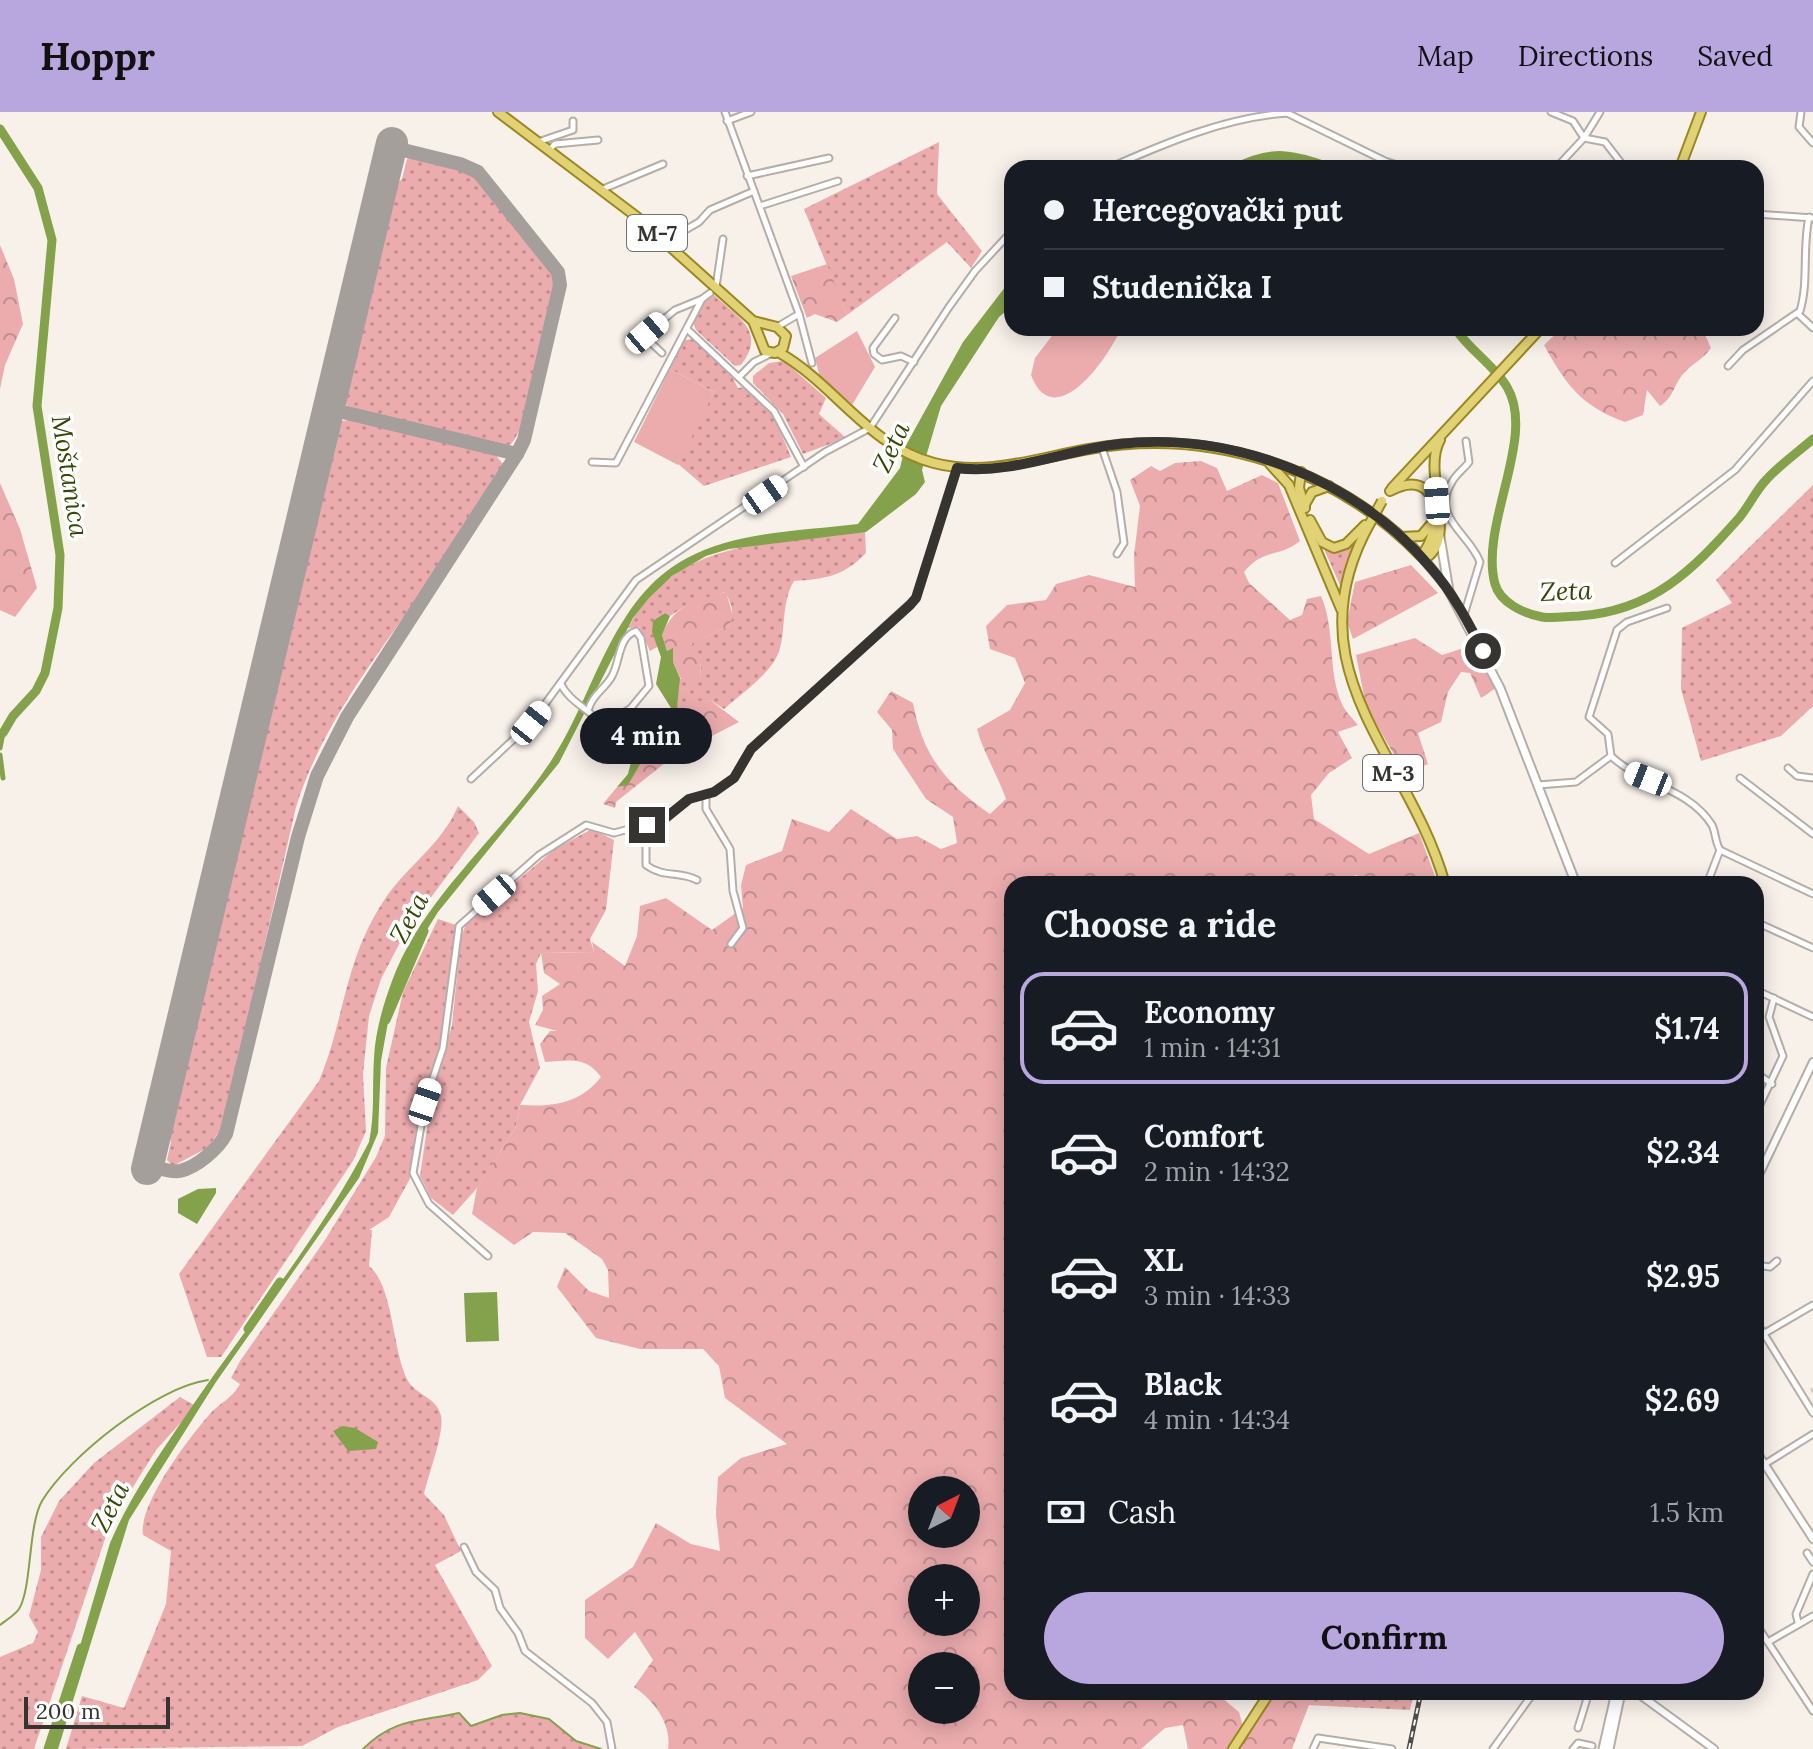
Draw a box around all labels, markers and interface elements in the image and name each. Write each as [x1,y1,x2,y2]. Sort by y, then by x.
text: Hoppr [40,32,155,80]
text: Map [1417,38,1474,74]
text: Directions [1518,38,1653,74]
text: Saved [1697,38,1773,74]
text: Hercegovački put [1092,191,1342,229]
road number: M-7 [627,215,687,251]
text: Studenička I [1092,268,1272,306]
car [621,308,673,358]
water label: Moštanica [45,413,97,540]
water label: Zeta [865,416,917,477]
car [738,471,792,519]
car [1423,476,1451,526]
water label: Zeta [1539,573,1593,608]
route start [1465,633,1501,669]
car [507,697,555,749]
callout: 4 min [581,709,713,765]
text: 4 min [611,719,681,752]
road number: M-3 [1363,755,1423,791]
car [1621,759,1675,799]
route end [629,807,665,843]
car [468,870,520,920]
water label: Zeta [382,886,436,948]
text: Choose a ride [1044,901,1276,947]
icon: car [1048,992,1120,1064]
text: Economy [1144,993,1275,1031]
text: $1.74 [1654,1009,1720,1047]
text: 1 min · 14:31 [1144,1031,1281,1064]
car [406,1075,444,1129]
icon: car [1048,1116,1120,1188]
text: Comfort [1144,1117,1264,1155]
text: $2.34 [1646,1133,1720,1171]
text: 2 min · 14:32 [1144,1155,1290,1188]
icon: car [1048,1240,1120,1312]
text: XL [1144,1241,1183,1279]
text: $2.95 [1646,1257,1720,1295]
text: 3 min · 14:33 [1144,1279,1291,1312]
icon: car [1048,1364,1120,1436]
text: Black [1144,1365,1222,1403]
text: $2.69 [1645,1381,1720,1419]
text: 4 min · 14:34 [1144,1403,1290,1436]
water label: Zeta [83,1475,136,1537]
north arrow [908,1476,980,1548]
map controls [908,1476,980,1724]
icon: cash [1044,1490,1088,1534]
text: Cash [1108,1493,1176,1531]
text: 1.5 km [1650,1496,1724,1529]
button: + [908,1564,980,1636]
button: Confirm [1044,1592,1724,1684]
button: − [908,1652,980,1724]
scale bar [24,1693,170,1729]
text: 200 m [36,1697,101,1725]

